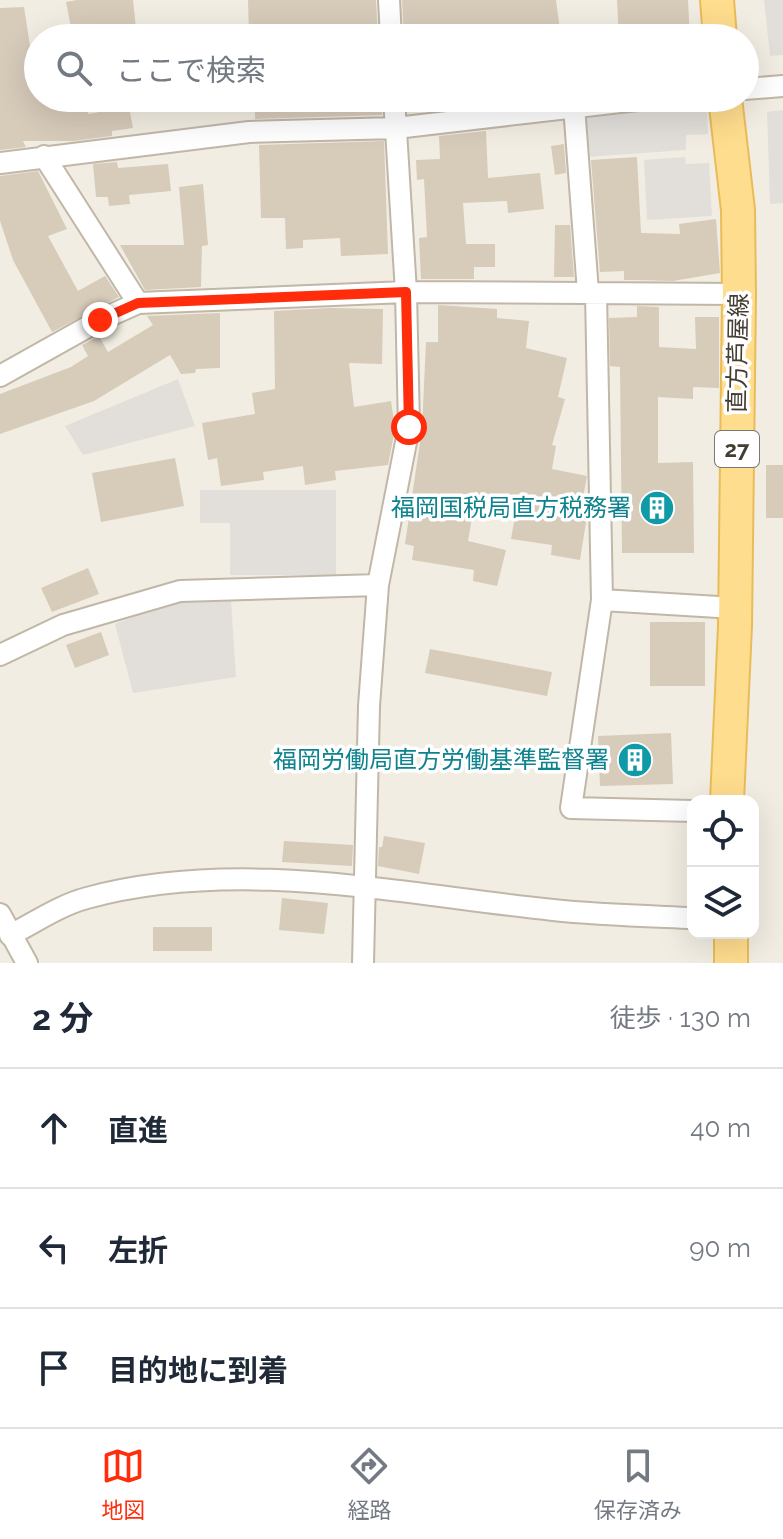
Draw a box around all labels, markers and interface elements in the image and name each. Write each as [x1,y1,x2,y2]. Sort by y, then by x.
search box [24,24,759,112]
icon: search [52,46,96,90]
text: ここで検索 [116,53,266,88]
street label: 直方芦屋線 [722,293,753,413]
route end [82,302,118,338]
route start [391,409,427,445]
road number: 27 [715,431,759,467]
building icon: 福岡国税局直方税務署 [638,489,676,527]
place label: 福岡国税局直方税務署 [391,493,631,522]
building icon: 福岡労働局直方労働基準監督署 [616,741,654,779]
place label: 福岡労働局直方労働基準監督署 [273,745,609,774]
map controls [687,795,759,939]
button: locate [687,795,759,867]
button: layers [687,867,759,939]
text: 2 分 [32,998,93,1038]
text: 徒歩 · 130 m [609,1003,751,1033]
icon: ahead [32,1106,76,1150]
text: 直進 [108,1113,168,1148]
text: 40 m [690,1113,751,1143]
icon: left [32,1226,76,1270]
text: 左折 [108,1233,168,1268]
text: 90 m [689,1233,751,1263]
icon: arrive [32,1346,76,1390]
text: 目的地に到着 [108,1353,288,1388]
tab: 地図 [101,1444,145,1524]
tab: 経路 [347,1444,392,1524]
tab: 保存済み [594,1444,682,1524]

